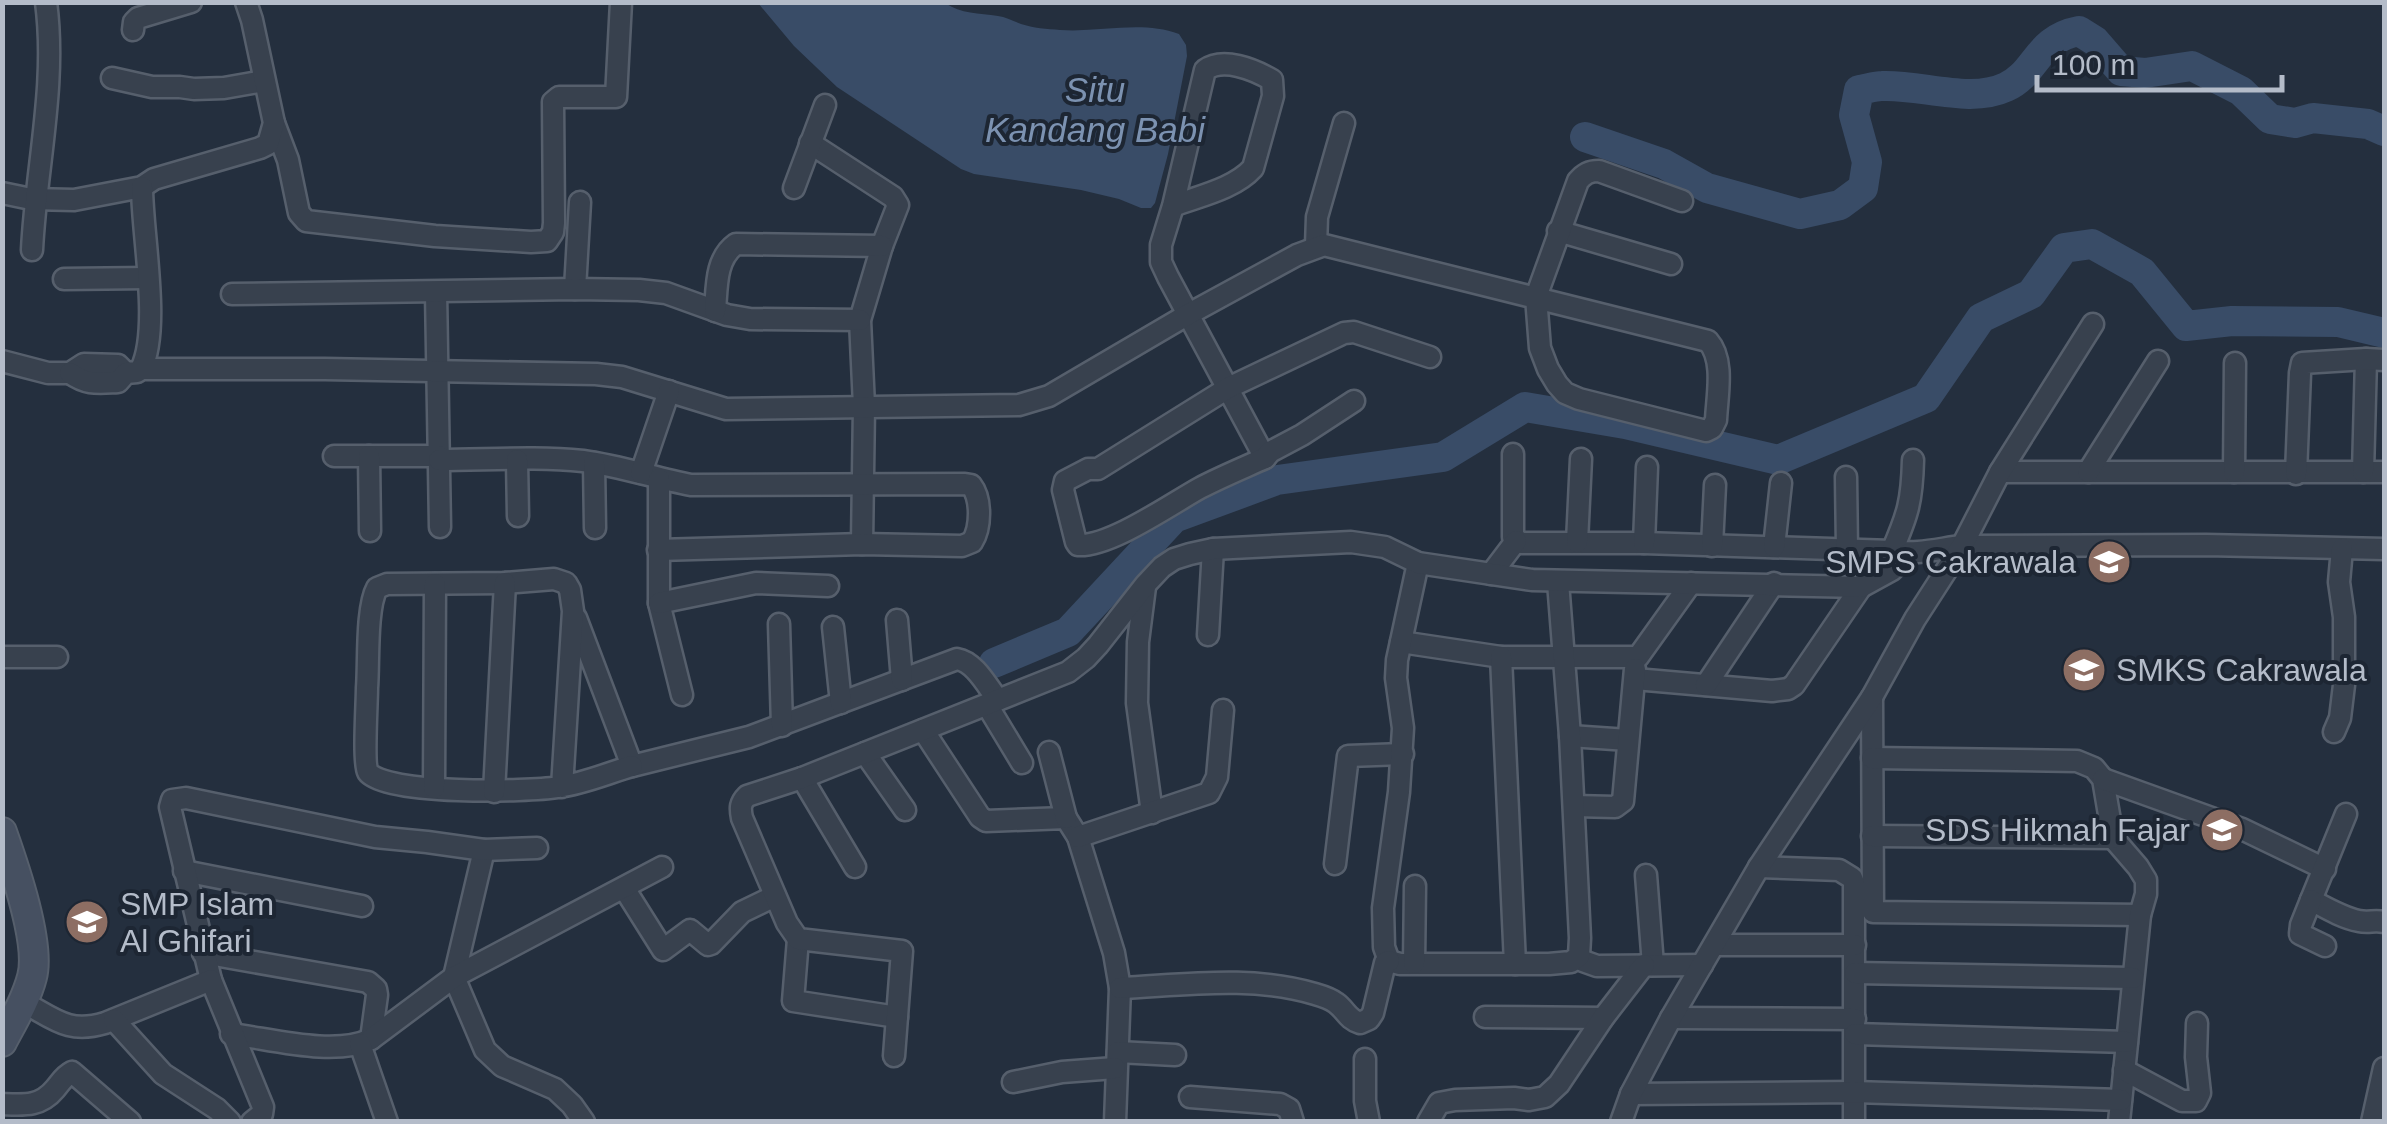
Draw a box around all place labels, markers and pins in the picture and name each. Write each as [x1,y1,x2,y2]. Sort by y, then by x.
school or university icon: SMPS Cakrawala [2086,539,2132,585]
place label: SMPS Cakrawala [1825,544,2076,580]
school or university icon: SMKS Cakrawala [2061,647,2107,693]
place label: SMKS Cakrawala [2116,652,2367,688]
school or university icon: SDS Hikmah Fajar [2199,807,2245,853]
place label: SDS Hikmah Fajar [1925,812,2190,848]
place label: SMP Islam Al Ghifari [120,886,274,959]
school or university icon: SMP Islam Al Ghifari [64,899,110,945]

